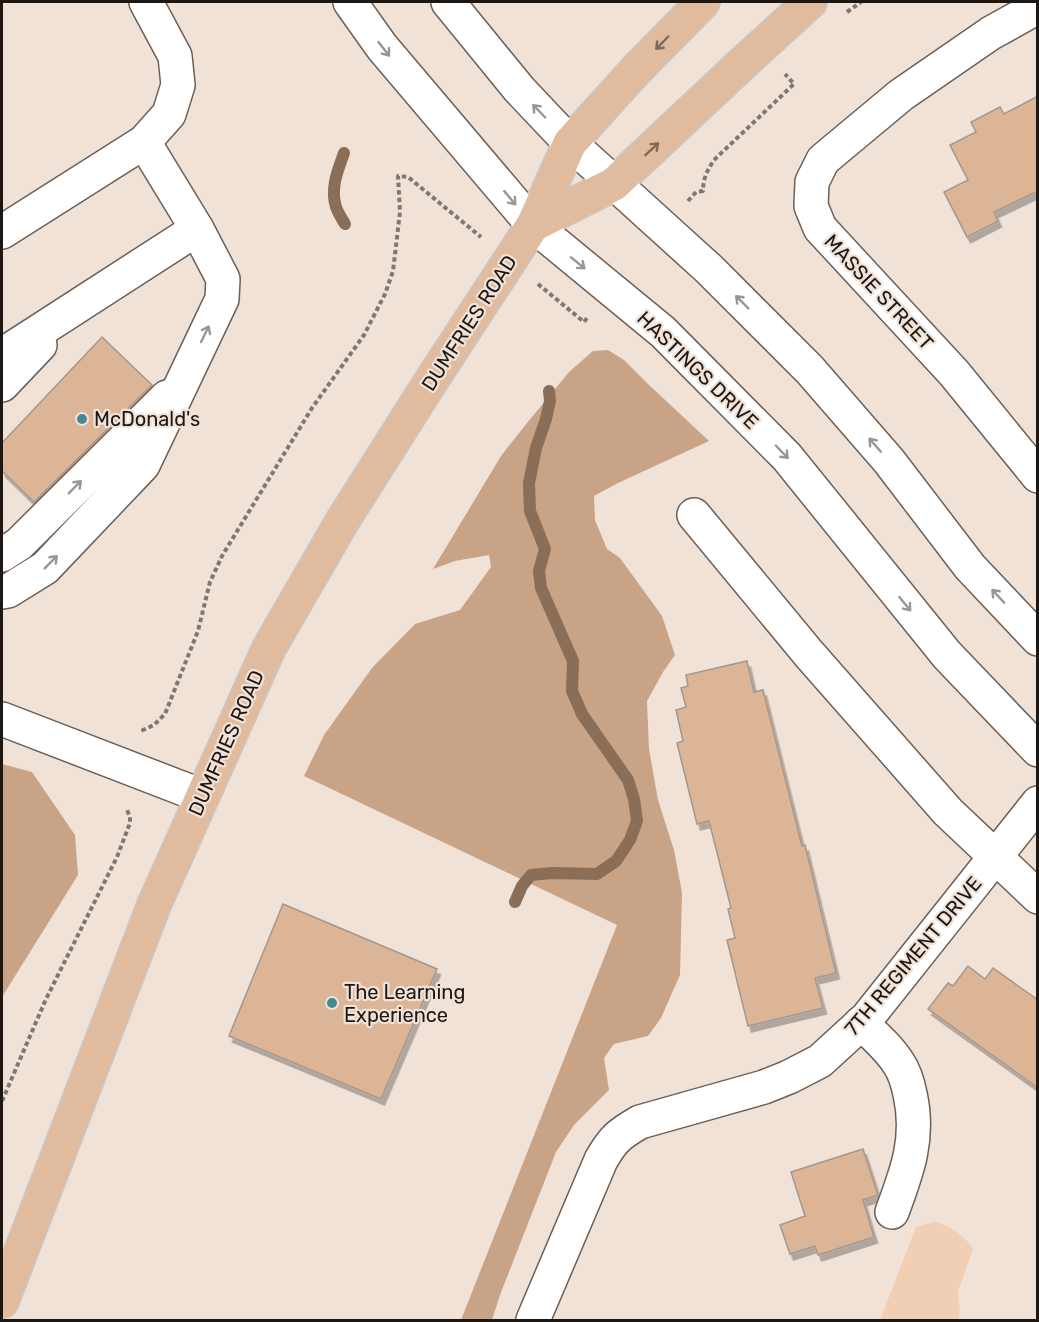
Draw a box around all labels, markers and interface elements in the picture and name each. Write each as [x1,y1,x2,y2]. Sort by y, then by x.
one-way arrow [654,36,669,51]
one-way arrow [378,41,391,57]
one-way arrow [532,104,546,119]
one-way arrow [644,142,659,156]
one-way arrow [503,190,517,205]
street label: MASSIE STREET [819,229,939,355]
street label: DUMFRIES ROAD [416,251,522,395]
one-way arrow [570,256,586,269]
one-way arrow [735,295,750,309]
street label: HASTINGS DRIVE [632,306,764,434]
one-way arrow [200,326,212,344]
place label: McDonald's [94,407,200,431]
marker: McDonald's [75,412,89,426]
one-way arrow [868,438,882,453]
one-way arrow [775,445,790,460]
one-way arrow [68,480,83,495]
one-way arrow [43,555,58,570]
one-way arrow [991,589,1005,604]
one-way arrow [898,596,912,611]
street label: DUMFRIES ROAD [183,666,269,820]
street label: 7TH REGIMENT DRIVE [839,871,987,1041]
place label: The Learning Experience [344,980,465,1027]
marker: The Learning Experience [325,996,339,1010]

